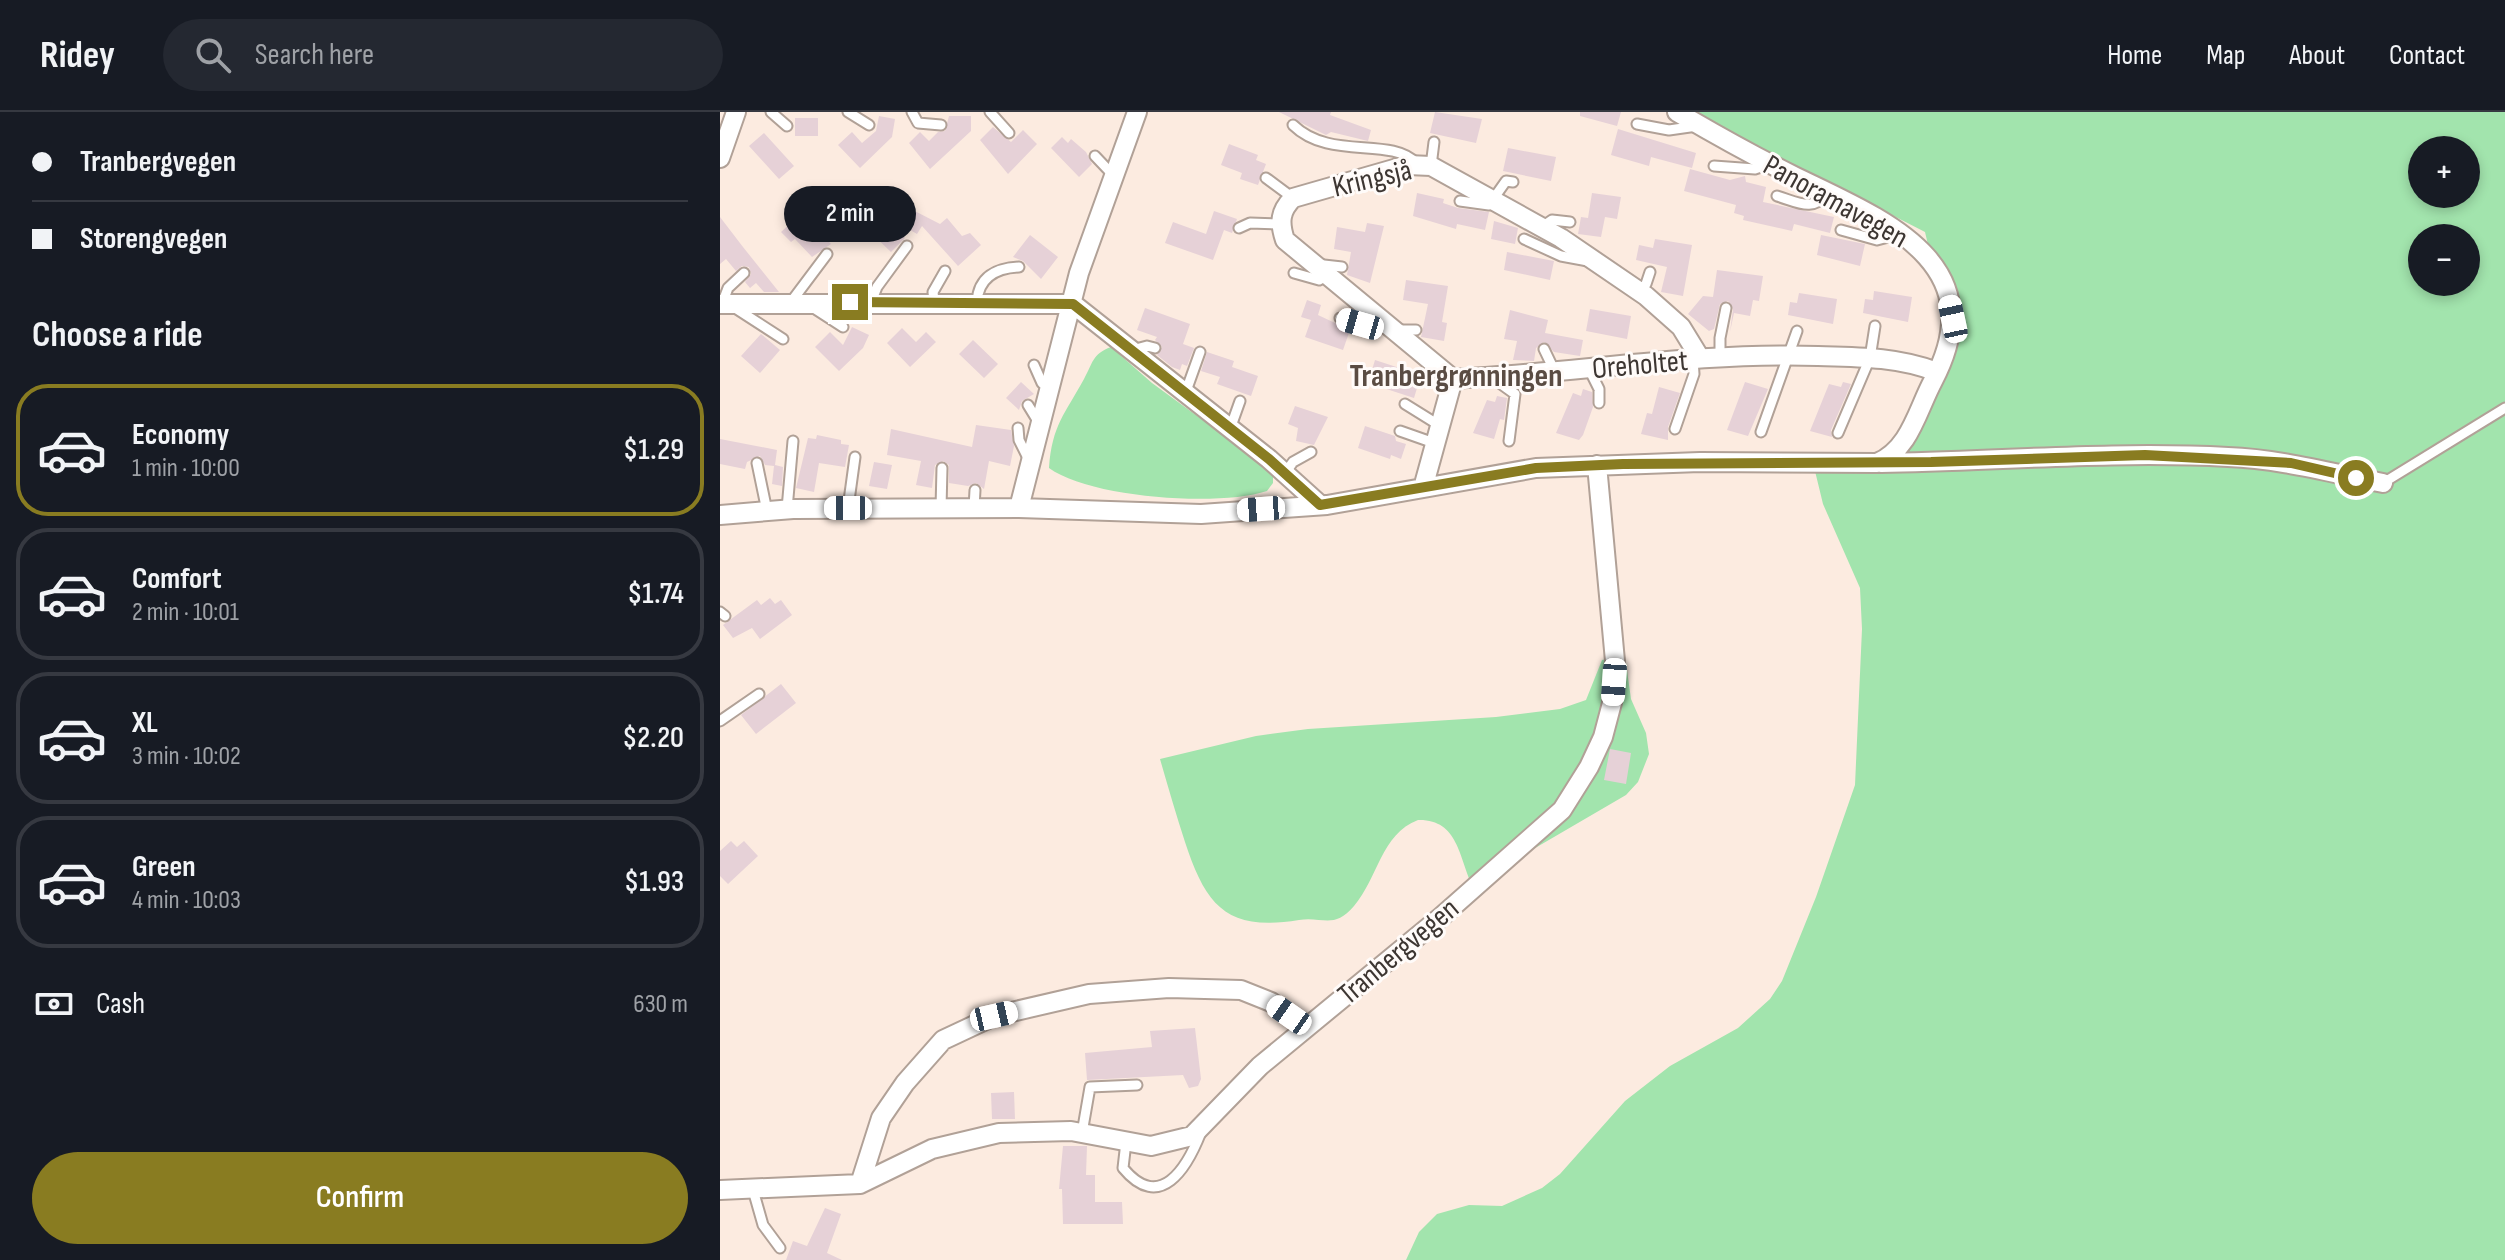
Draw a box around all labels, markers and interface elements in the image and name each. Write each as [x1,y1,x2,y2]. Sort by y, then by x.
search box [163,19,723,91]
text: Ridey [40,33,115,78]
icon: search [191,33,235,77]
text: Search here [255,37,374,73]
text: Home [2107,39,2162,72]
text: Map [2206,39,2245,72]
text: About [2289,39,2345,72]
text: Contact [2389,39,2465,72]
map controls [2408,136,2480,296]
button: + [2408,136,2480,208]
text: Tranbergvegen [80,144,236,180]
street label: Panoramavegen [1757,147,1914,256]
street label: Kringsjå [1329,152,1415,206]
callout: 2 min [784,186,916,242]
text: 2 min [826,198,874,229]
text: Storengvegen [80,221,227,257]
button: − [2408,224,2480,296]
route end [832,284,868,320]
car [1936,293,1970,345]
car [1334,306,1386,342]
text: Choose a ride [32,314,203,357]
street label: Oreholtet [1591,343,1689,387]
district label: Tranbergrønningen [1350,357,1562,396]
icon: car [36,414,108,486]
text: Economy [132,417,229,453]
text: $1.29 [623,432,684,468]
text: 1 min · 10:00 [132,453,240,484]
route start [2338,460,2374,496]
car [1236,495,1286,523]
car [824,496,872,520]
icon: car [36,558,108,630]
text: Comfort [132,561,222,597]
text: $1.74 [627,576,684,612]
text: 2 min · 10:01 [132,597,239,628]
car [1600,657,1628,707]
icon: car [36,702,108,774]
text: XL [132,705,158,741]
text: $2.20 [622,720,684,756]
text: 3 min · 10:02 [132,741,241,772]
icon: car [36,846,108,918]
text: Green [132,849,196,885]
text: $1.93 [624,864,684,900]
text: 4 min · 10:03 [132,885,241,916]
street label: Tranbergvegen [1331,891,1466,1013]
icon: cash [32,982,76,1026]
text: Cash [96,986,145,1022]
text: 630 m [633,989,688,1020]
car [1262,991,1316,1039]
car [968,999,1020,1033]
button: Confirm [32,1152,688,1244]

